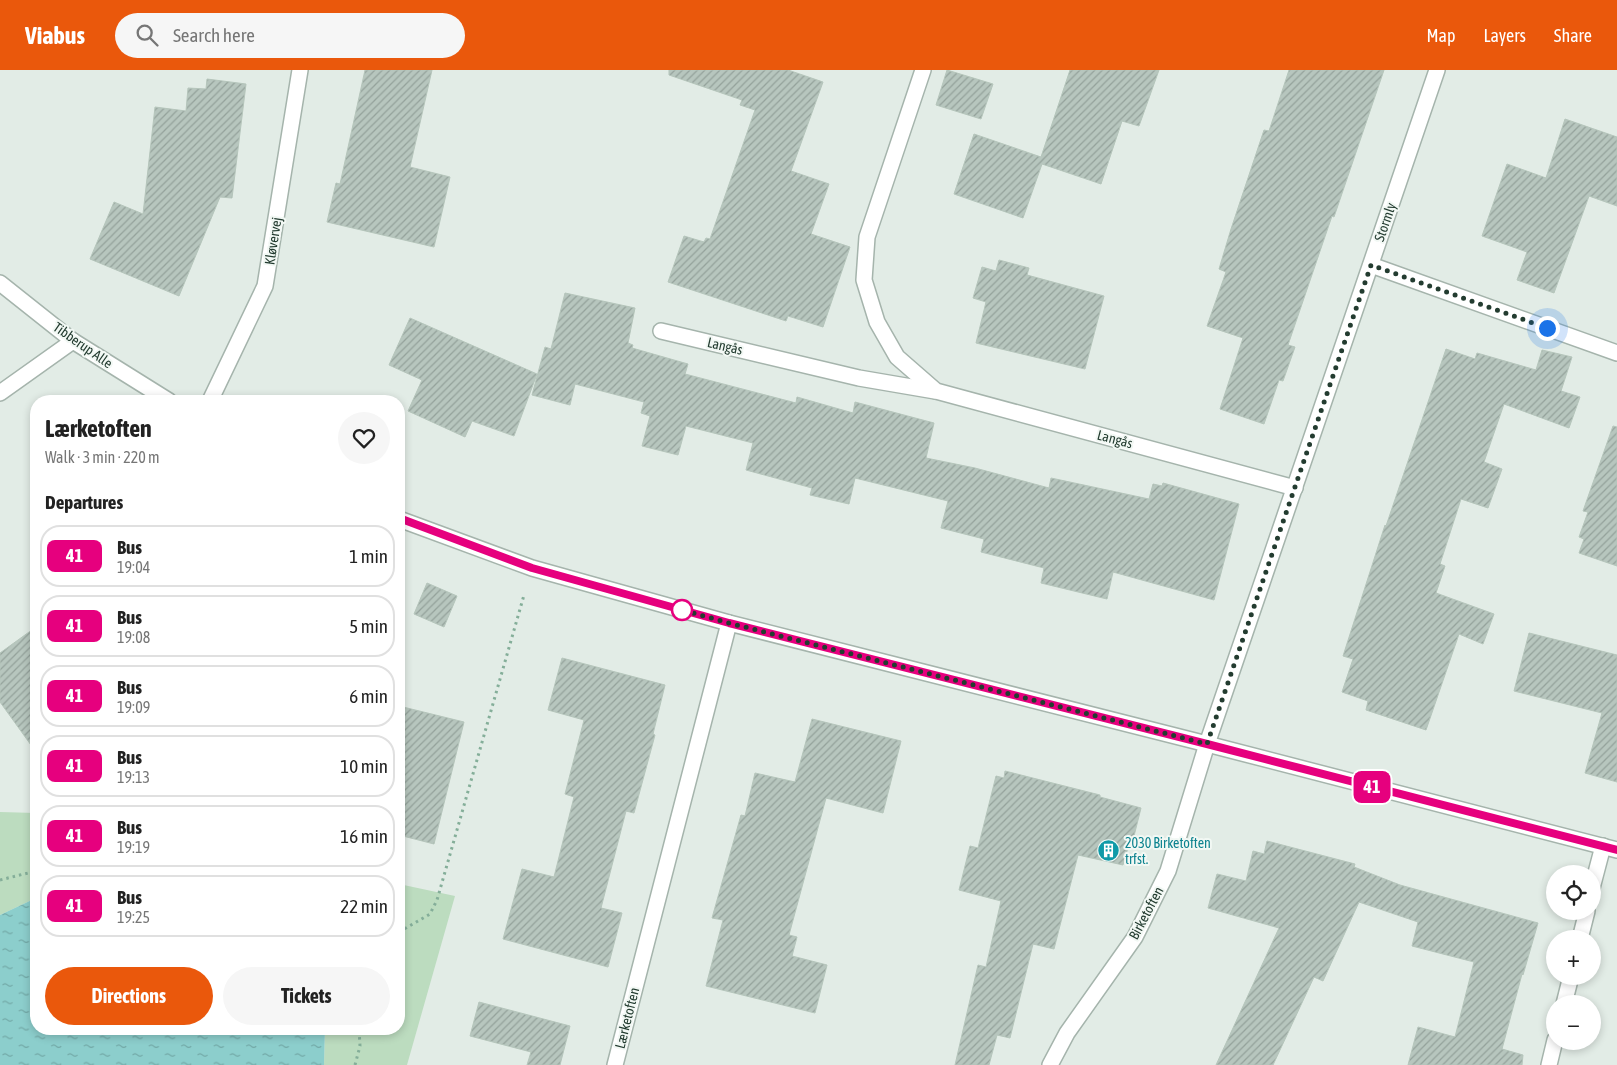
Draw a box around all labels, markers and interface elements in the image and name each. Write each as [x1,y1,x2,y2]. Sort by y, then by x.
search box [115,13,465,58]
icon: search [133,21,161,49]
text: Viabus [25,22,85,49]
text: Search here [173,24,255,46]
text: Map [1426,25,1455,46]
text: Layers [1483,25,1526,46]
text: Share [1554,25,1592,46]
street label: Stormly [1371,200,1399,243]
street label: Kløvervej [261,216,285,266]
your location [1535,316,1560,341]
street label: Tibberup Alle [50,319,116,371]
street label: Langås [706,334,744,358]
button: heart [338,412,390,464]
text: Lærketoften [45,415,152,442]
street label: Langås [1096,427,1134,451]
text: Walk · 3 min · 220 m [45,448,159,466]
text: Departures [45,491,123,513]
text: Bus [117,536,142,558]
text: 41 [66,545,83,566]
text: 1 min [349,545,388,567]
text: 19:04 [117,558,150,576]
unlabelled marker [671,599,693,621]
text: Bus [117,606,142,628]
text: 41 [66,615,83,636]
text: 5 min [349,615,388,637]
text: 19:08 [117,628,150,646]
text: Bus [117,676,142,698]
text: 41 [66,685,83,706]
text: 6 min [349,685,388,707]
text: 19:09 [117,698,150,716]
text: Bus [117,746,142,768]
text: 41 [66,755,83,776]
text: 10 min [340,755,388,777]
text: 19:13 [117,768,150,786]
line badge: 41 [1350,771,1394,803]
text: 41 [1364,776,1380,797]
text: Bus [117,816,142,838]
text: 41 [66,825,83,846]
text: 16 min [340,825,388,847]
place label: 2030 Birketoften trfst. [1125,835,1211,867]
text: 19:19 [117,838,150,856]
building icon: 2030 Birketoften trfst. [1097,839,1121,863]
map controls [1546,865,1601,1050]
button: locate [1546,865,1601,920]
street label: Birketoften [1125,884,1167,942]
text: Bus [117,886,142,908]
text: 41 [66,895,83,916]
text: 22 min [340,895,388,917]
text: 19:25 [117,908,150,926]
button: + [1546,930,1601,985]
button: Directions [45,967,213,1025]
button: Tickets [223,967,390,1025]
street label: Lærketoften [612,986,642,1050]
button: − [1546,995,1601,1050]

